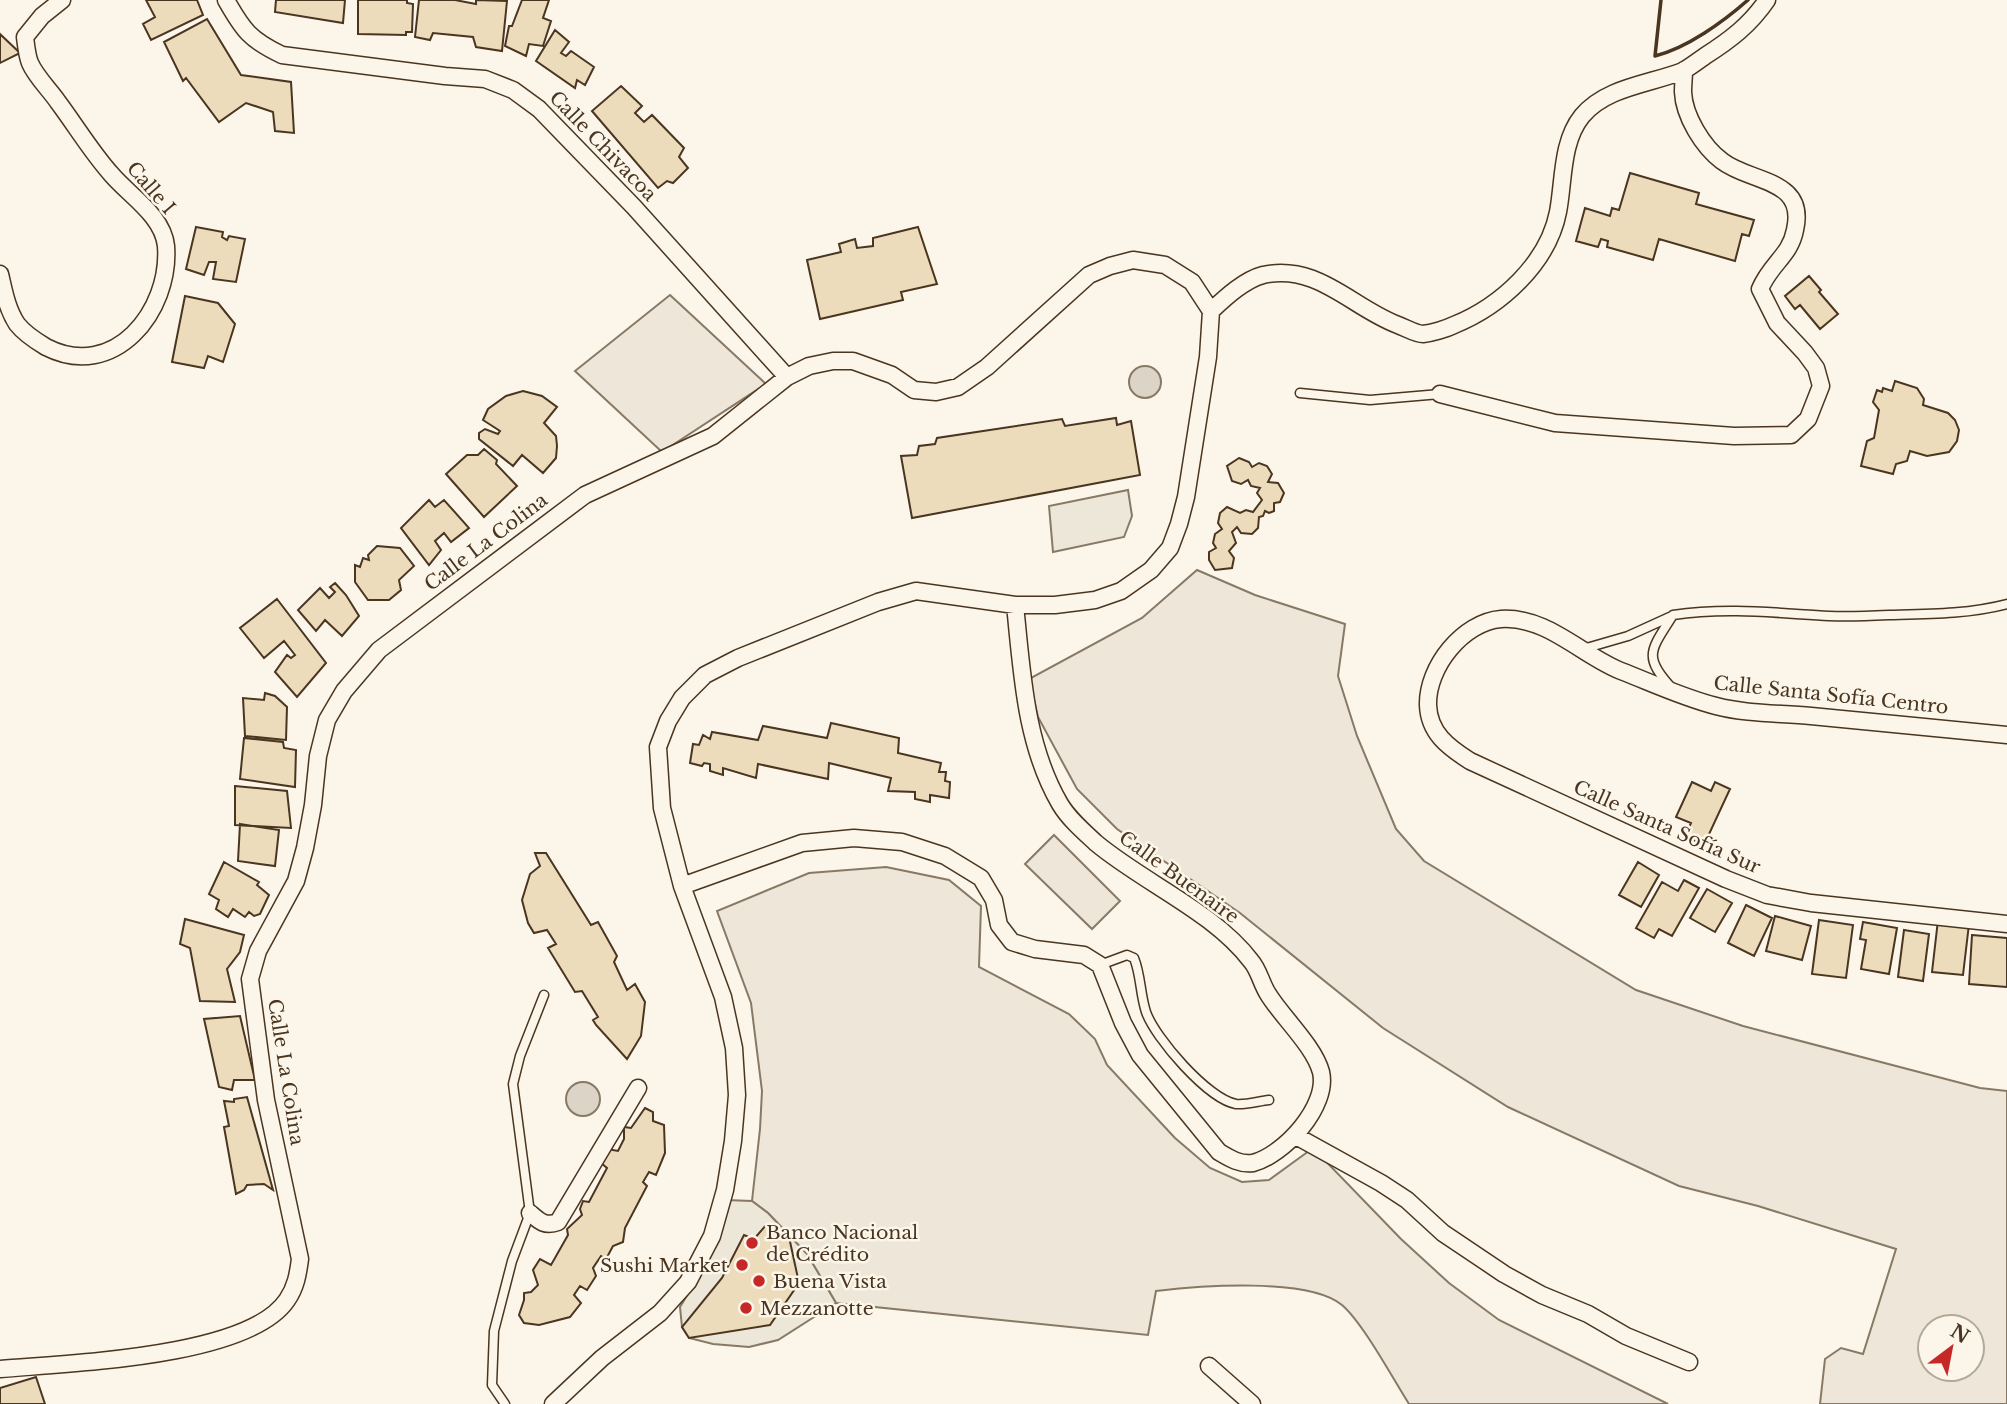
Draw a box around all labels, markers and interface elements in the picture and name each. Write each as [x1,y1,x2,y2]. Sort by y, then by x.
street label: Calle Chivacoa [545,86,662,206]
street label: Calle I [122,157,180,219]
street label: Calle La Colina [420,488,552,596]
street label: Calle Santa Sofía Centro [1713,671,1949,719]
street label: Calle Santa Sofía Sur [1570,775,1764,879]
street label: Calle Buenaire [1115,826,1243,928]
street label: Calle La Colina [263,997,309,1147]
place label: Banco Nacional de Crédito [766,1221,918,1266]
marker: Banco Nacional de Crédito [744,1235,760,1251]
place label: Sushi Market [600,1254,729,1277]
marker: Sushi Market [734,1257,750,1273]
place label: Buena Vista [773,1270,887,1293]
marker: Buena Vista [751,1273,767,1289]
place label: Mezzanotte [760,1297,874,1320]
marker: Mezzanotte [738,1300,754,1316]
north arrow [1916,1313,1986,1383]
text: N [1946,1320,1974,1349]

